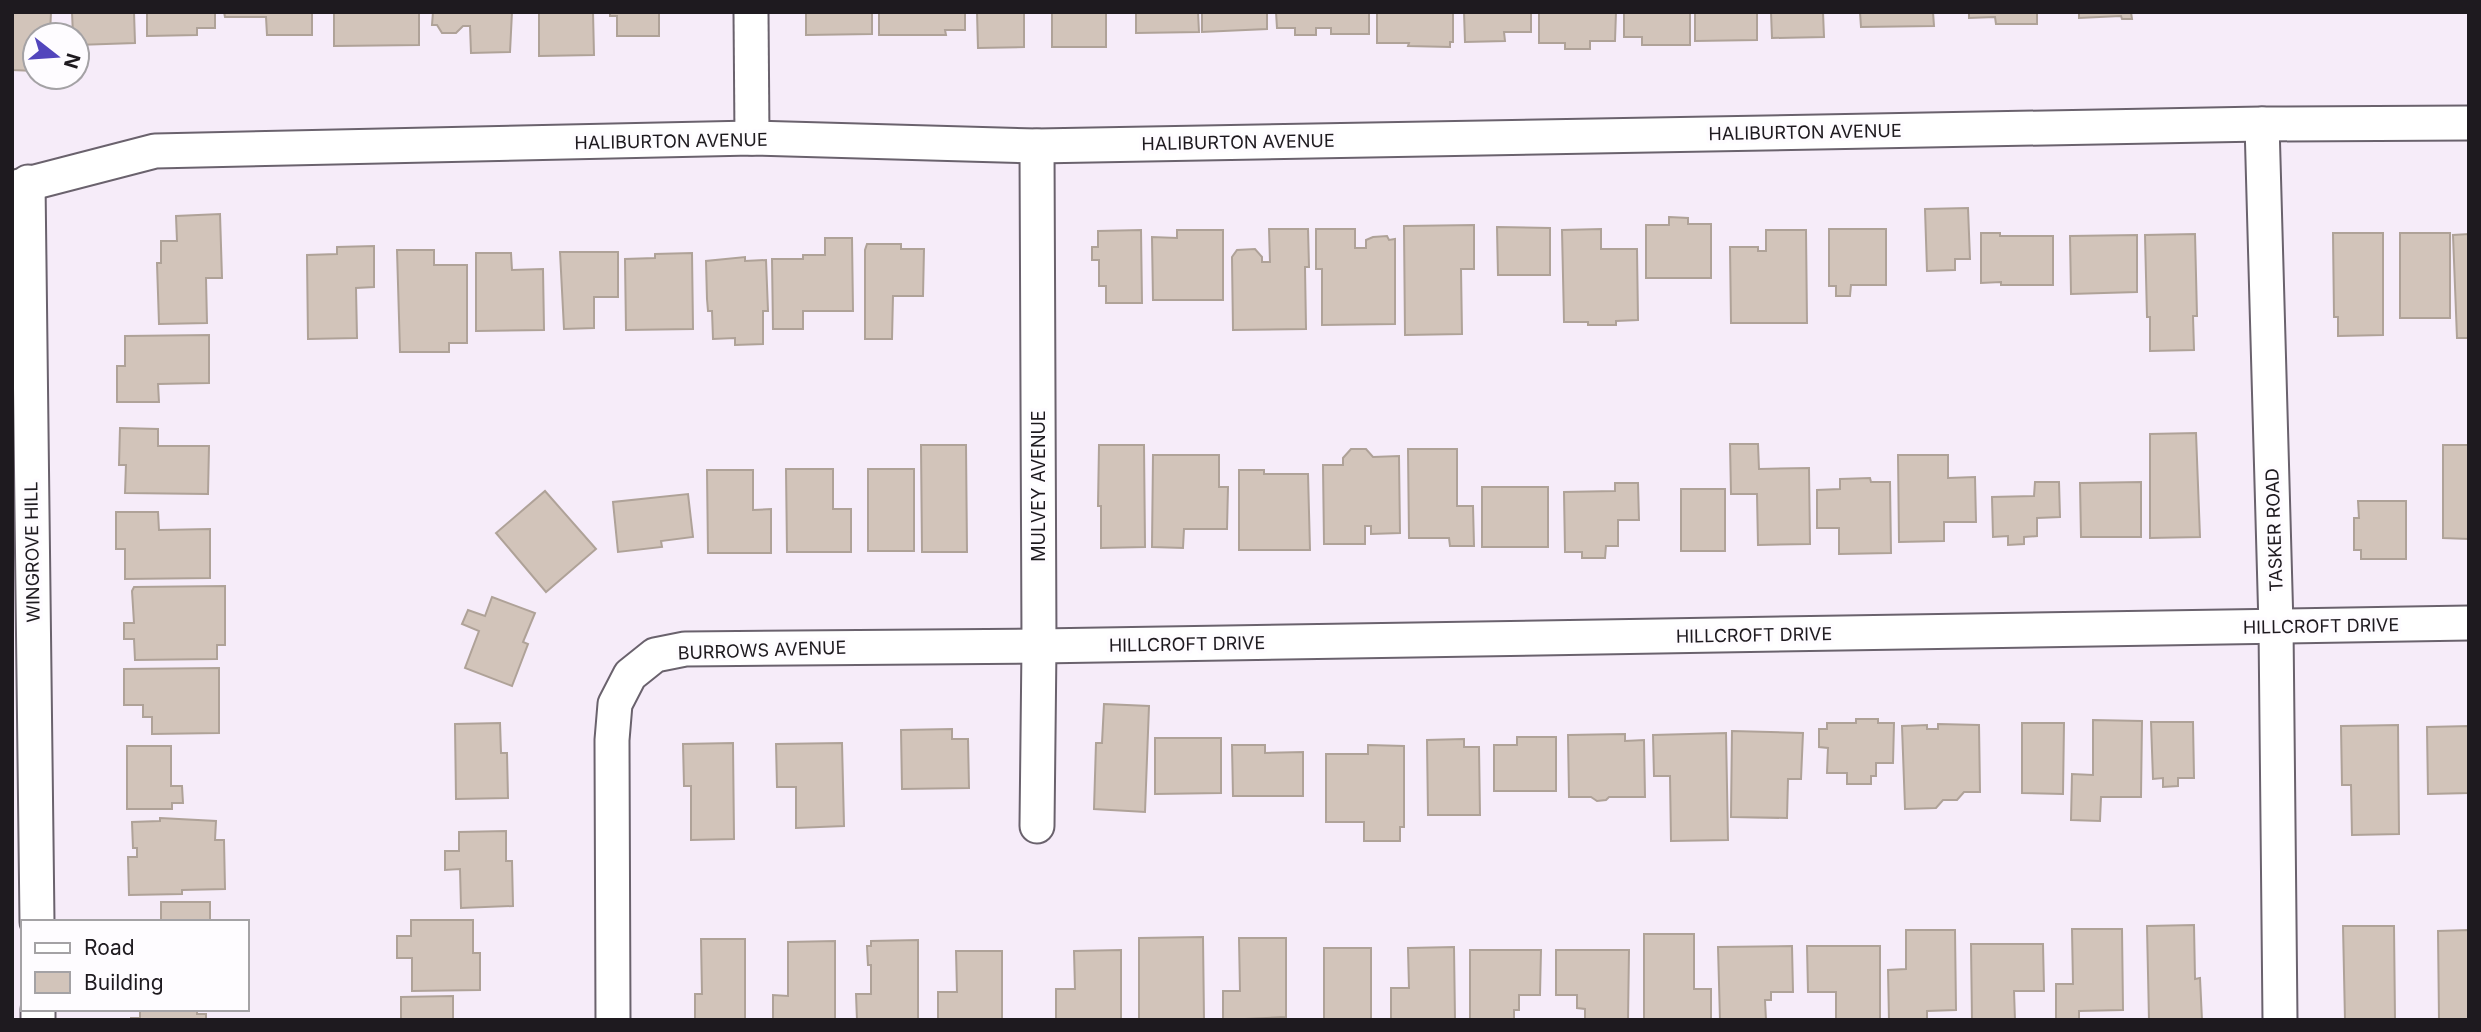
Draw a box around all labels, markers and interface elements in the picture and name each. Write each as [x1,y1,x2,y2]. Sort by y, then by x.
north arrow [21,21,91,91]
text: N [59,51,85,71]
street label: HALIBURTON AVENUE [1708,120,1902,144]
street label: HALIBURTON AVENUE [574,129,768,153]
street label: HALIBURTON AVENUE [1141,130,1335,154]
street label: MULVEY AVENUE [1028,410,1049,562]
street label: TASKER ROAD [2261,468,2287,592]
street label: WINGROVE HILL [20,481,44,623]
street label: HILLCROFT DRIVE [2243,614,2399,638]
street label: HILLCROFT DRIVE [1676,623,1832,647]
street label: HILLCROFT DRIVE [1109,632,1265,656]
street label: BURROWS AVENUE [677,637,847,663]
legend [21,920,248,1011]
text: Road [84,935,135,960]
text: Building [84,970,164,995]

